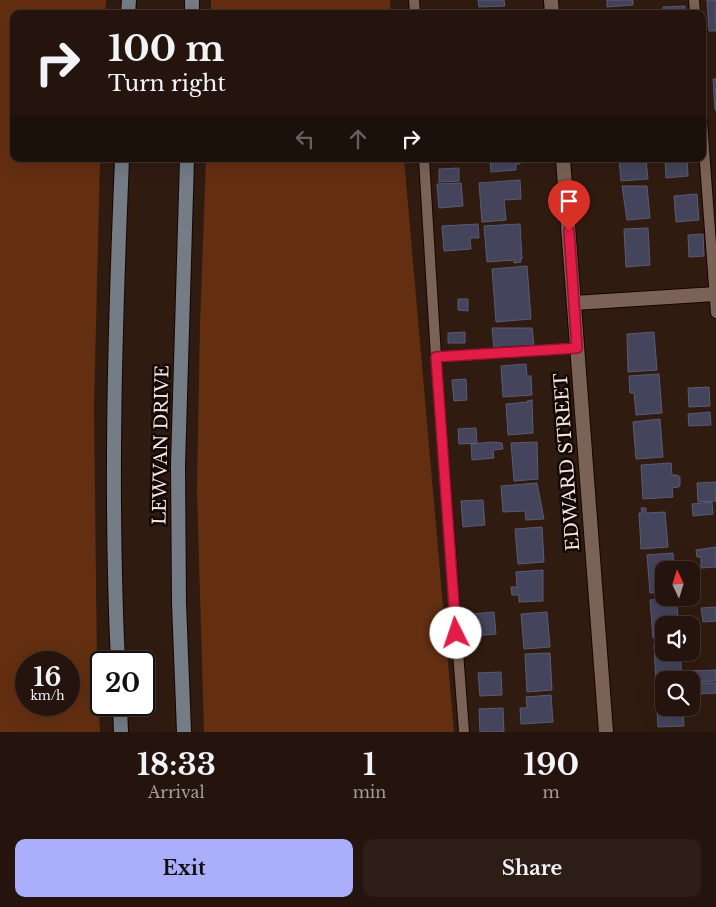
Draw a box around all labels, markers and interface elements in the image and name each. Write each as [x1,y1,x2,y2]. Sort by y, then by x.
text: 100 m [108,27,224,70]
icon: right [25,30,90,95]
text: Turn right [108,70,226,97]
icon: left [291,125,319,153]
icon: ahead [344,125,372,153]
icon: right [397,125,425,153]
pin [548,180,590,231]
icon: arrive [555,187,583,215]
street label: LEWVAN DRIVE [149,365,173,525]
street label: EDWARD STREET [550,372,584,552]
north arrow [655,561,700,606]
map controls [655,561,700,716]
position arrow [429,606,481,658]
button: sound [655,616,700,661]
speed limit sign: 20 [90,651,155,716]
text: 16 [34,662,61,693]
button: search [655,671,700,716]
text: km/h [30,688,65,703]
text: 18:33 [137,746,216,783]
text: 1 [363,746,376,783]
text: 190 [523,746,579,783]
text: Arrival [148,782,205,802]
text: min [353,782,386,802]
text: m [543,782,560,802]
button: Exit [15,839,353,897]
button: Share [363,839,701,897]

